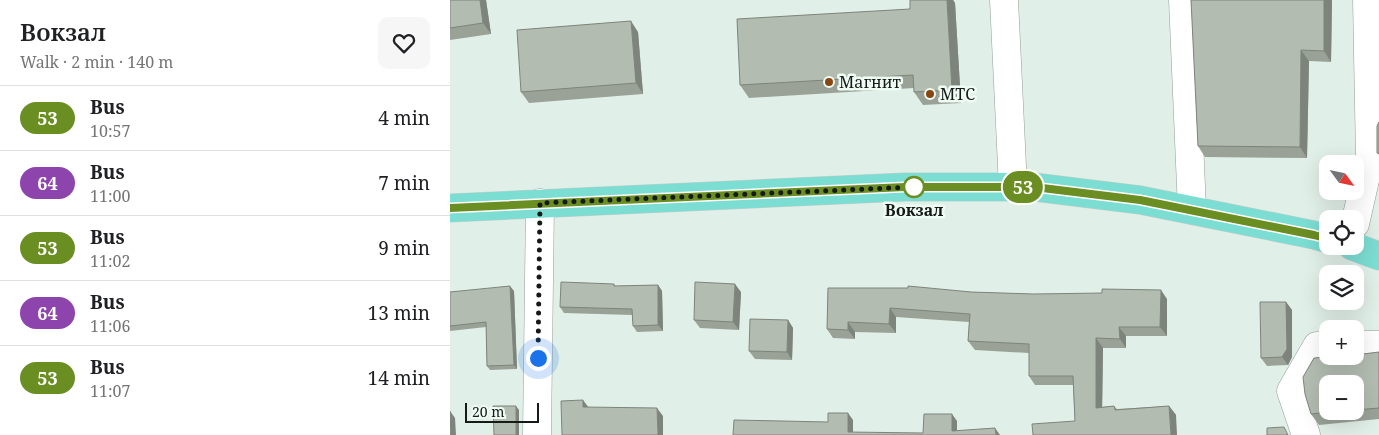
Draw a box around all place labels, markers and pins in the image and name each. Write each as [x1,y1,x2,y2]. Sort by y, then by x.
place label: Магнит [839,71,902,93]
marker: Магнит [823,76,835,88]
place label: МТС [940,83,975,105]
marker: МТС [924,88,936,100]
marker: Вокзал [903,176,925,198]
place label: Вокзал [885,199,943,221]

